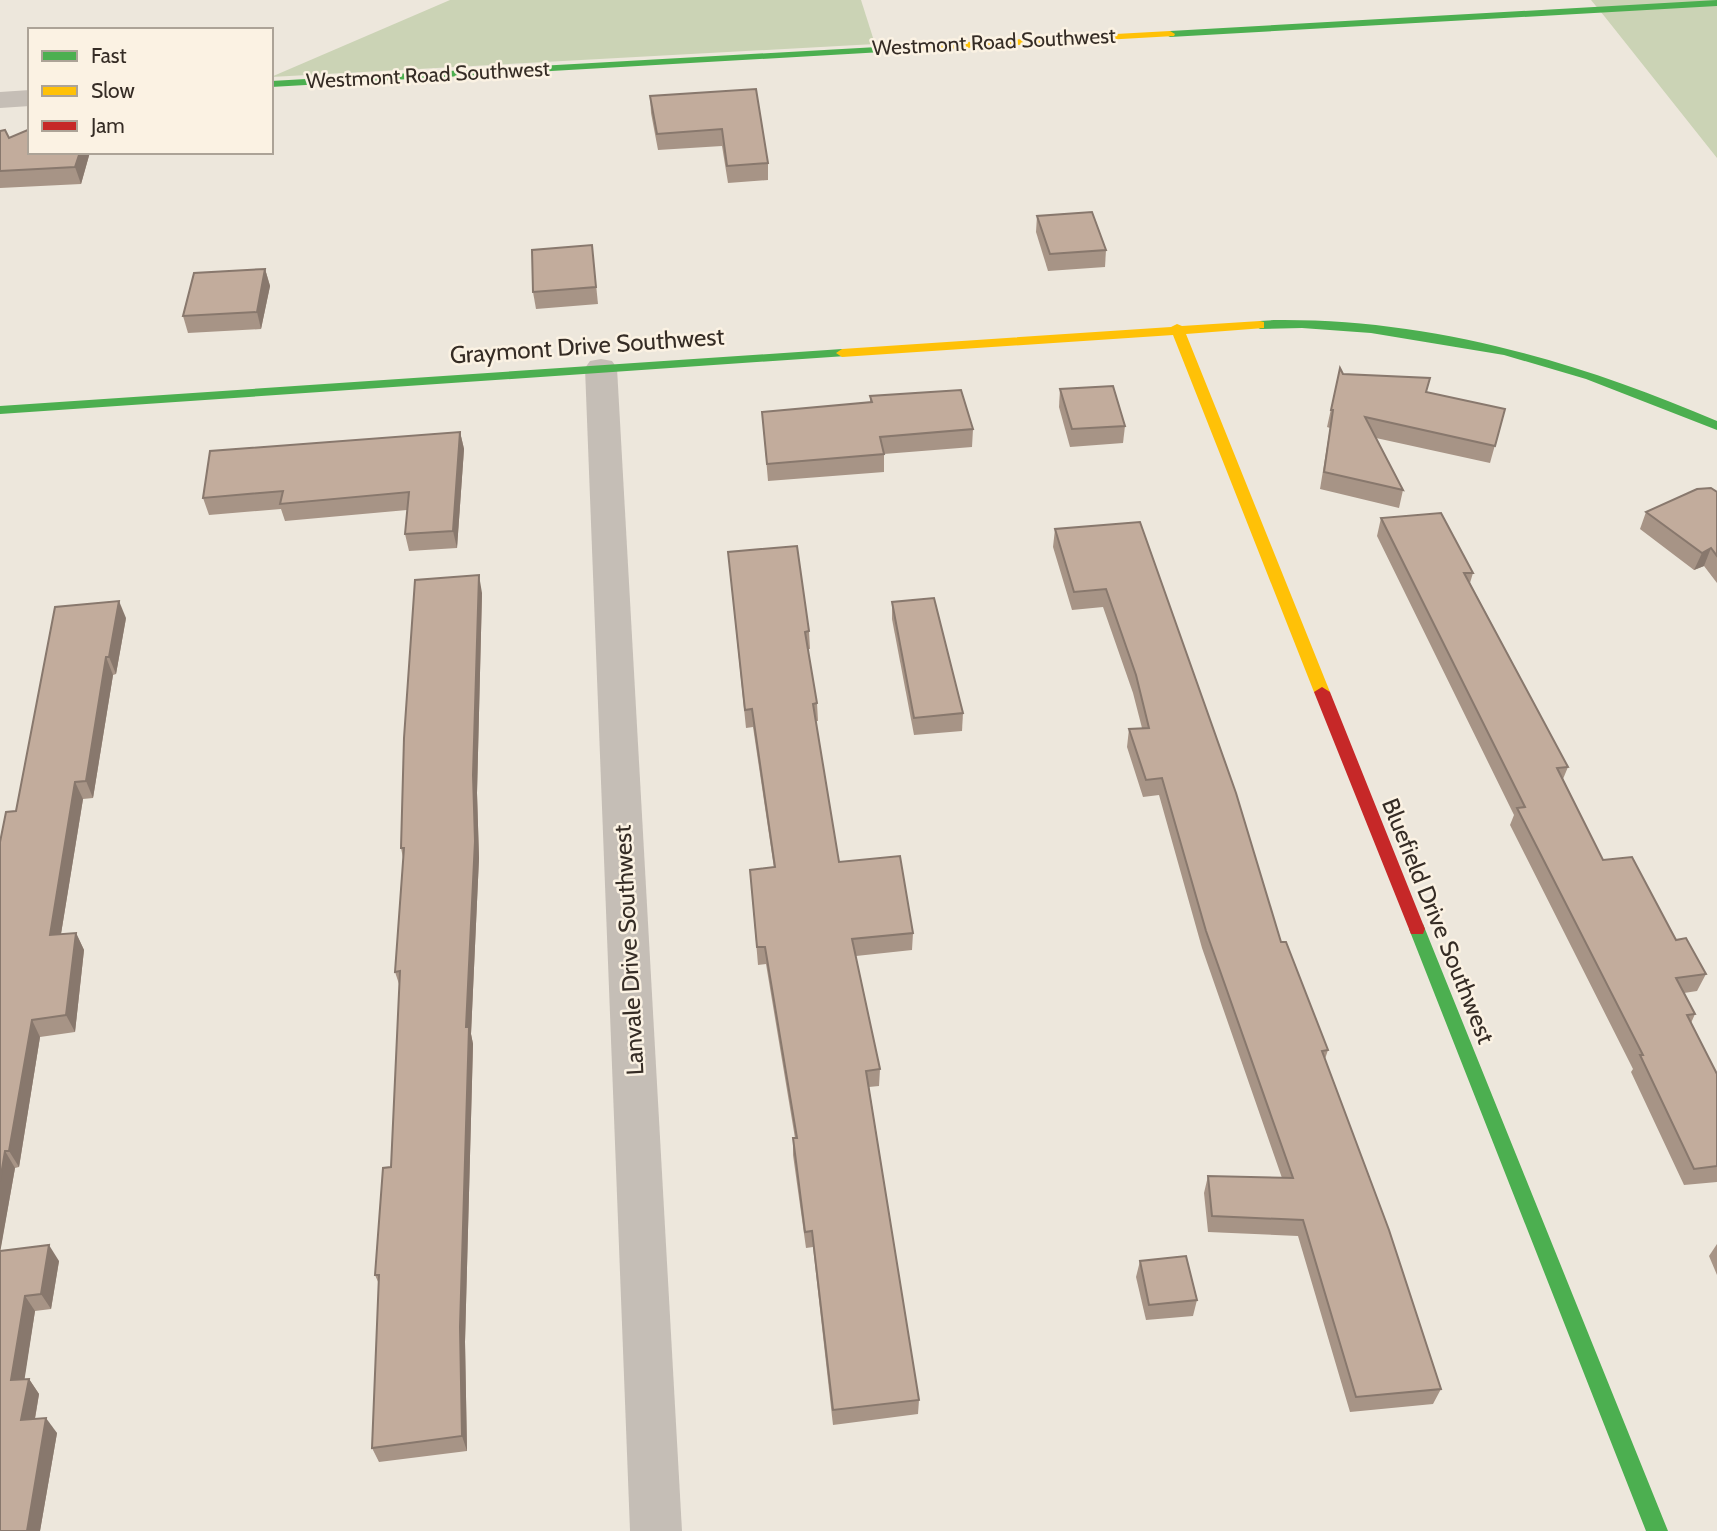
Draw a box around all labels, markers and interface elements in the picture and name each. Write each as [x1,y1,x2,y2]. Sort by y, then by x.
street label: Westmont Road Southwest [872,23,1116,60]
legend [28,28,273,154]
text: Fast [91,43,127,68]
street label: Westmont Road Southwest [306,56,550,93]
text: Slow [91,78,135,103]
text: Jam [90,113,125,138]
street label: Graymont Drive Southwest [449,321,725,370]
street label: Bluefield Drive Southwest [1376,794,1501,1048]
street label: Lanvale Drive Southwest [607,824,650,1076]

